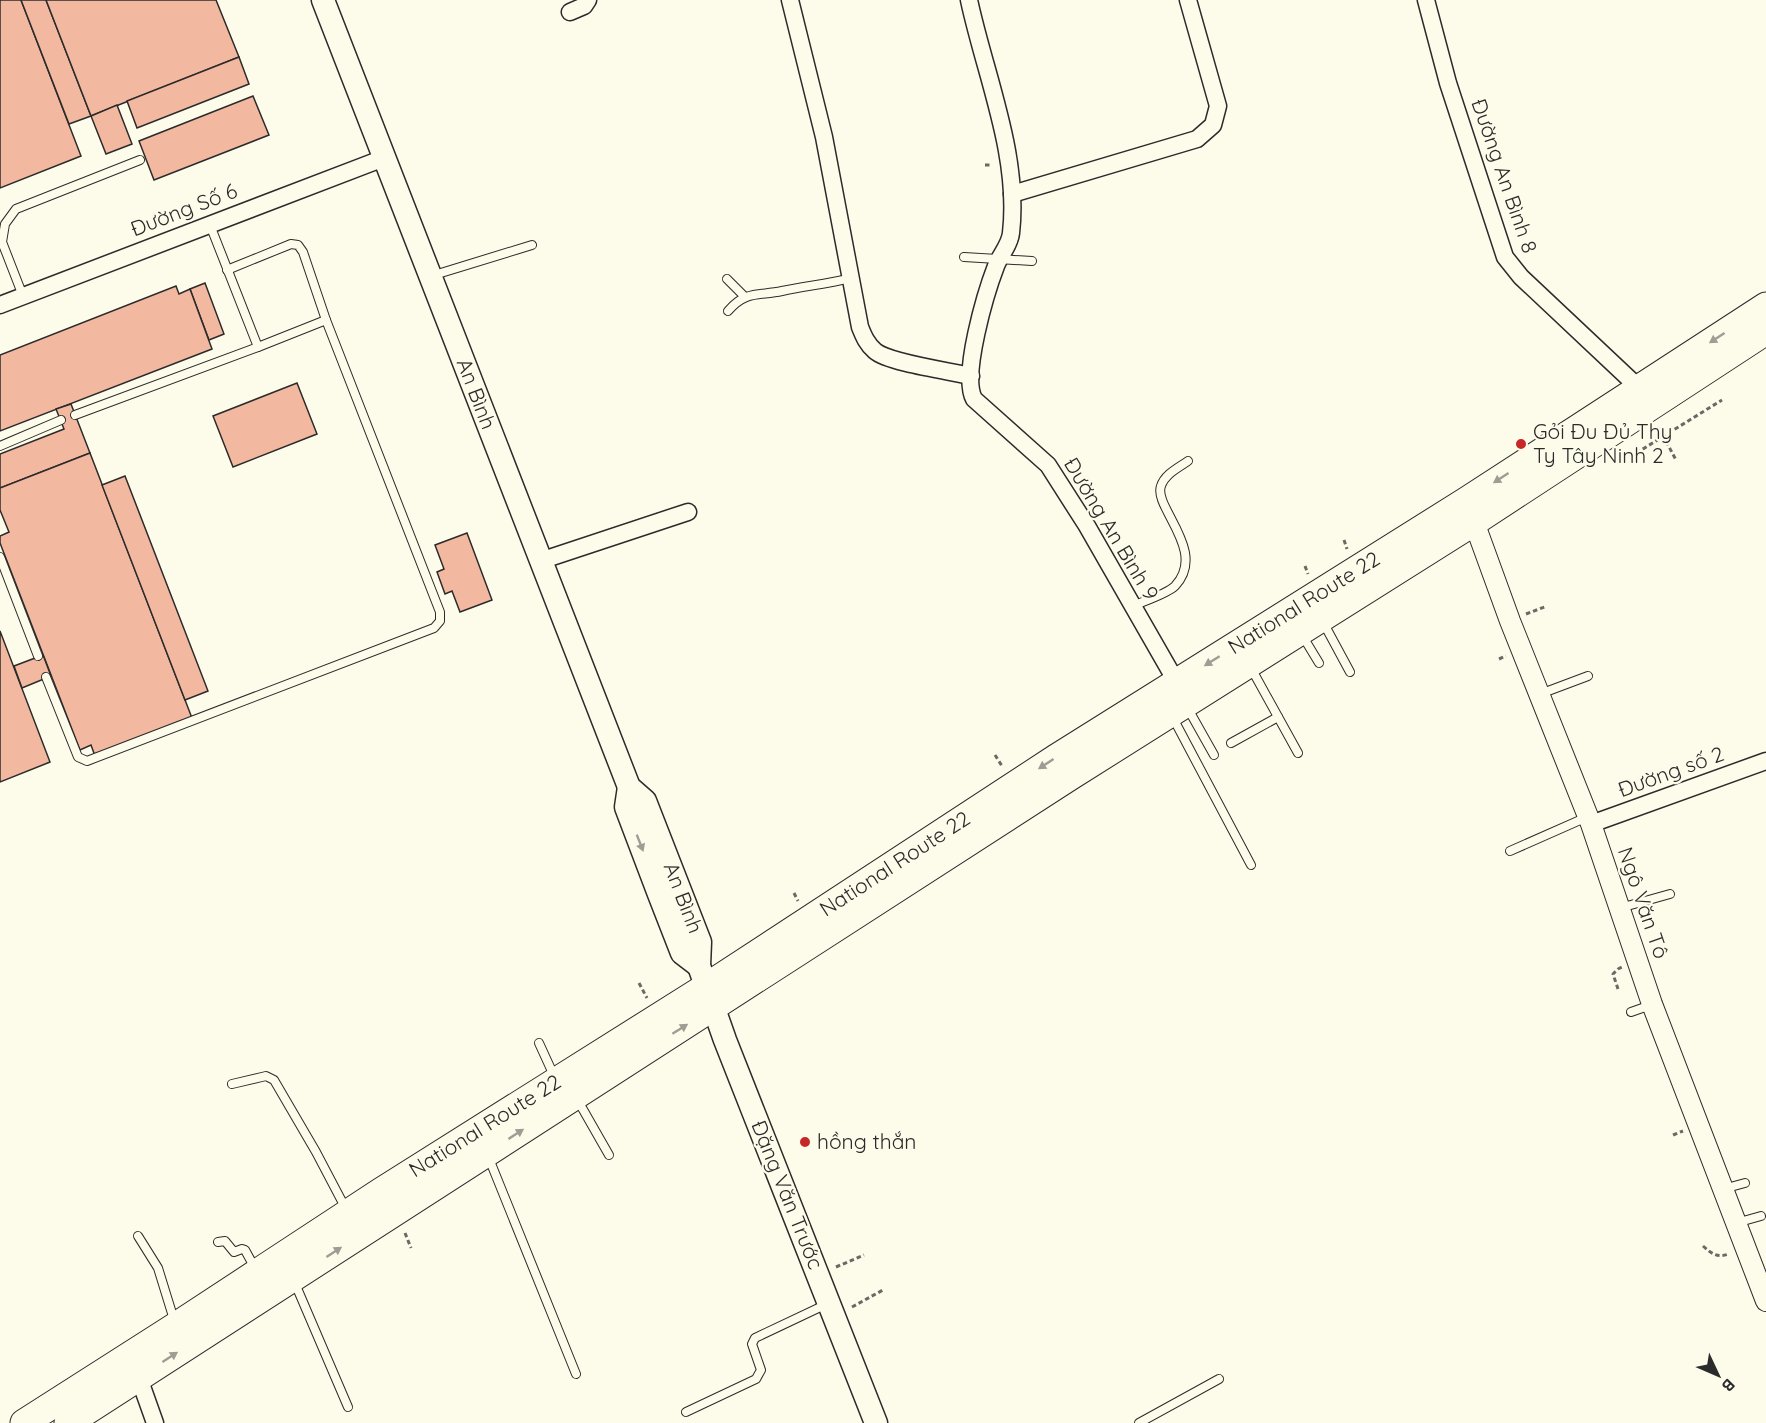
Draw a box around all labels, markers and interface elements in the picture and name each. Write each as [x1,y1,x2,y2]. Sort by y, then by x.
street label: Đường An Bình 8 [1466,95,1544,256]
street label: Đường Số 6 [127,177,241,241]
one-way arrow [1709,332,1725,343]
street label: An Bình [452,355,502,433]
place label: Gỏi Đu Đủ Thy Ty Tây Ninh 2 [1533,418,1673,468]
marker: Gỏi Đu Đủ Thy Ty Tây Ninh 2 [1514,437,1528,451]
street label: Đường An Bình 9 [1059,452,1165,605]
one-way arrow [1493,473,1509,484]
street label: National Route 22 [1223,545,1384,659]
one-way arrow [1204,655,1220,667]
street label: Đường số 2 [1614,740,1727,802]
one-way arrow [1038,759,1054,770]
street label: National Route 22 [814,805,975,922]
one-way arrow [635,834,645,852]
street label: Ngô Văn Tô [1613,843,1675,962]
street label: An Bình [659,859,709,937]
one-way arrow [671,1023,687,1035]
street label: National Route 22 [404,1068,565,1182]
street label: Đặng Văn Trước [746,1116,830,1273]
place label: hồng thắn [817,1128,917,1154]
one-way arrow [507,1129,524,1140]
marker: hồng thắn [798,1135,812,1149]
one-way arrow [326,1246,342,1257]
north arrow [1688,1345,1748,1405]
one-way arrow [162,1352,179,1363]
text: B [1718,1375,1740,1396]

